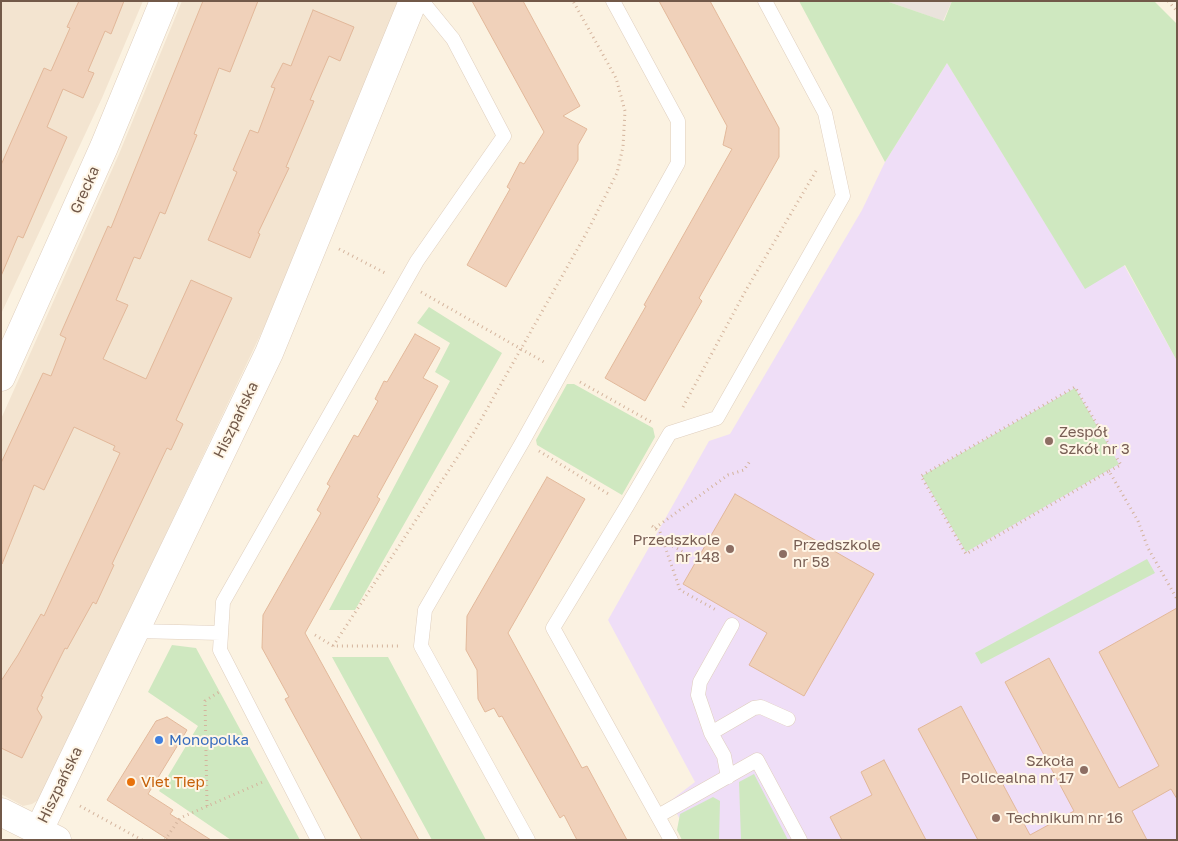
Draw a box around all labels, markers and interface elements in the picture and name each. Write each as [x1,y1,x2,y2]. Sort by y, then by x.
street label: Grecka [67,164,103,216]
street label: Hiszpańska [210,379,262,461]
place label: Zespół Szkół nr 3 [1059,423,1130,458]
marker: Zespół Szkół nr 3 [1043,435,1055,447]
place label: Przedszkole nr 148 [632,531,720,566]
place label: Przedszkole nr 58 [793,536,881,571]
marker: Przedszkole nr 148 [724,543,736,555]
marker: Przedszkole nr 58 [777,548,789,560]
place label: Monopolka [169,731,249,749]
marker: Monopolka [153,734,165,746]
street label: Hiszpańska [34,744,86,826]
place label: Szkoła Policealna nr 17 [961,752,1074,787]
marker: Szkoła Policealna nr 17 [1078,764,1090,776]
place label: Viet Tiep [141,773,205,791]
marker: Viet Tiep [125,776,137,788]
place label: Technikum nr 16 [1006,809,1123,827]
marker: Technikum nr 16 [990,812,1002,824]

